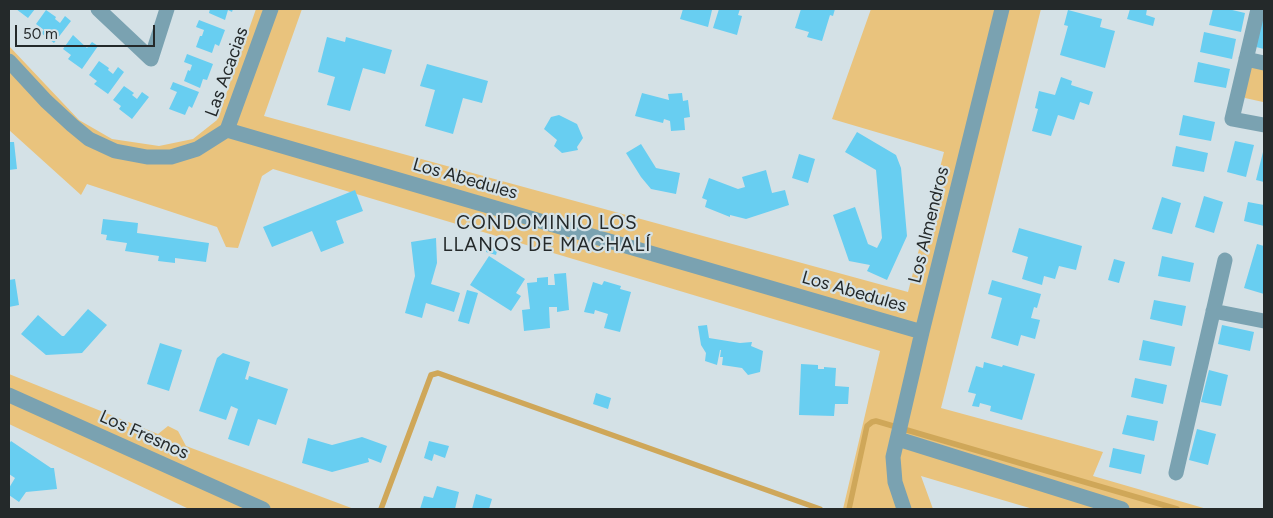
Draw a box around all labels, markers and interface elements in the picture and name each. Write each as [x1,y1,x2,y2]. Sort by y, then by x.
scale bar [18,15,158,47]
street label: Las Acacias [201,24,253,120]
text: 50 m [23,25,58,43]
street label: Los Abedules [410,154,520,204]
street label: Los Almendros [904,164,954,286]
district label: CONDOMINIO LOS LLANOS DE MACHALÍ [440,212,654,256]
street label: Los Abedules [799,267,909,317]
street label: Los Fresnos [96,406,192,464]

